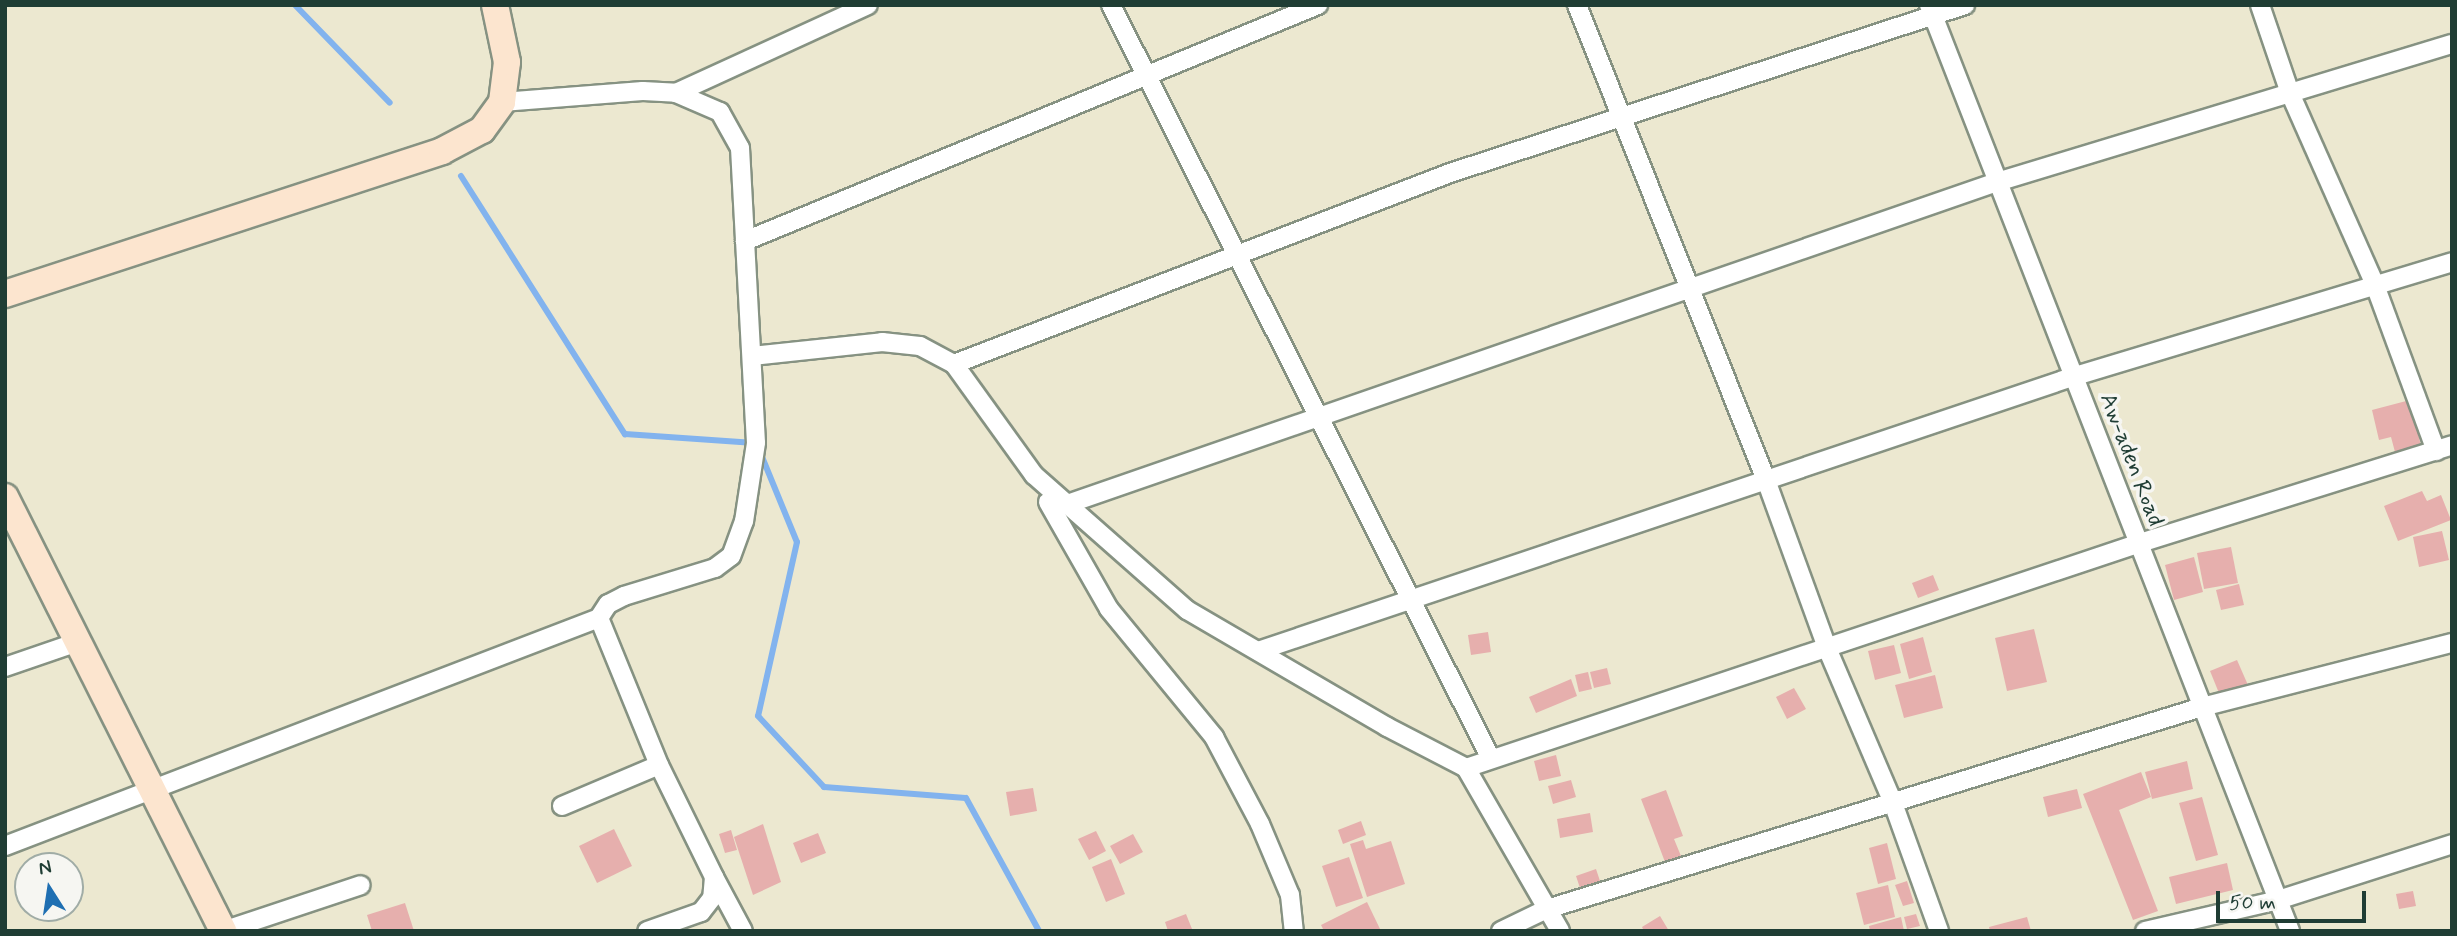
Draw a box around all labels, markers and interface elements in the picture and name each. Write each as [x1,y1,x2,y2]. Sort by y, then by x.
street label: Aw-aden Road [2093,390,2169,530]
north arrow [14,852,84,922]
text: N [36,854,54,881]
scale bar [2219,876,2370,920]
text: 50 m [2229,889,2276,917]

